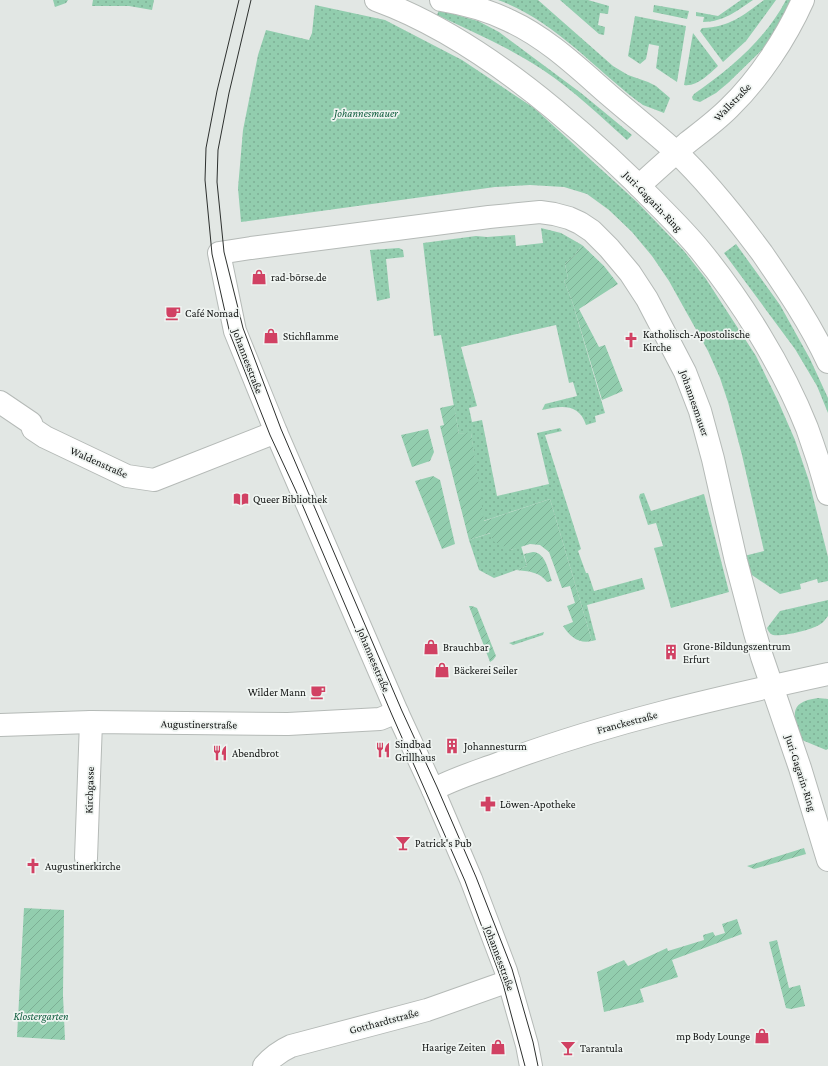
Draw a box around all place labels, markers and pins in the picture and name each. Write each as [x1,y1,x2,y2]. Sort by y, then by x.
shop icon: rad-börse.de [250,268,268,286]
place label: rad-börse.de [271,271,327,283]
cafe icon: Café Nomad [164,304,182,322]
place label: Café Nomad [185,307,239,319]
shop icon: Stichflamme [262,327,280,345]
place label: Katholisch-Apostolische Kirche [643,328,750,353]
place label: Stichflamme [283,330,339,342]
church icon: Katholisch-Apostolische Kirche [622,331,640,349]
library icon: Queer Bibliothek [232,490,250,508]
place label: Queer Bibliothek [253,493,328,505]
shop icon: Brauchbar [422,638,440,656]
place label: Grone-Bildungszentrum Erfurt [683,640,791,665]
place label: Brauchbar [443,641,489,653]
building icon: Grone-Bildungszentrum Erfurt [662,643,680,661]
shop icon: Bäckerei Seiler [433,661,451,679]
place label: Bäckerei Seiler [454,664,518,676]
cafe icon: Wilder Mann [309,683,327,701]
place label: Wilder Mann [248,686,306,698]
building icon: Johannesturm [443,737,461,755]
place label: Sindbad Grillhaus [395,738,436,763]
place label: Johannesturm [463,740,527,753]
restaurant icon: Sindbad Grillhaus [374,741,392,759]
restaurant icon: Abendbrot [211,744,229,762]
place label: Abendbrot [232,747,279,759]
pharmacy icon: Löwen-Apotheke [479,795,497,813]
place label: Löwen-Apotheke [500,798,576,811]
bar icon: Patrick's Pub [394,834,412,852]
place label: Patrick's Pub [415,837,472,849]
church icon: Augustinerkirche [24,857,42,875]
place label: Augustinerkirche [45,860,121,873]
shop icon: mp Body Lounge [753,1027,771,1045]
place label: mp Body Lounge [676,1030,750,1043]
shop icon: Haarige Zeiten [489,1038,507,1056]
bar icon: Tarantula [559,1039,577,1057]
place label: Haarige Zeiten [422,1041,486,1054]
place label: Tarantula [580,1042,623,1054]

